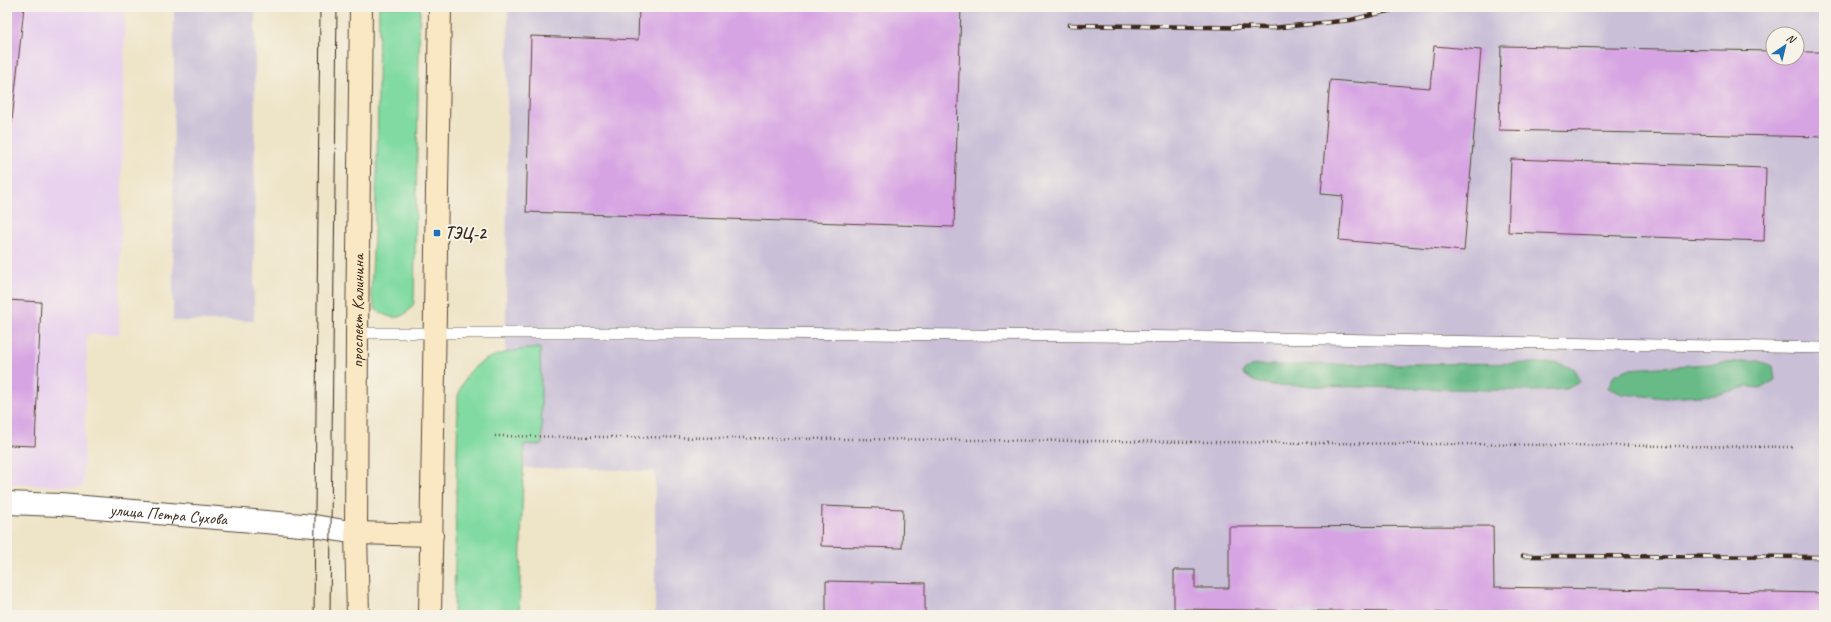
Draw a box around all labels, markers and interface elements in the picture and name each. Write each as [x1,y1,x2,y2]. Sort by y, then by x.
north arrow [1765,26,1805,66]
text: N [1784,30,1799,47]
place label: ТЭЦ-2 [445,223,487,244]
marker: ТЭЦ-2 [432,228,442,238]
street label: проспект Калинина [347,252,369,368]
street label: улица Петра Сухова [108,499,229,530]

